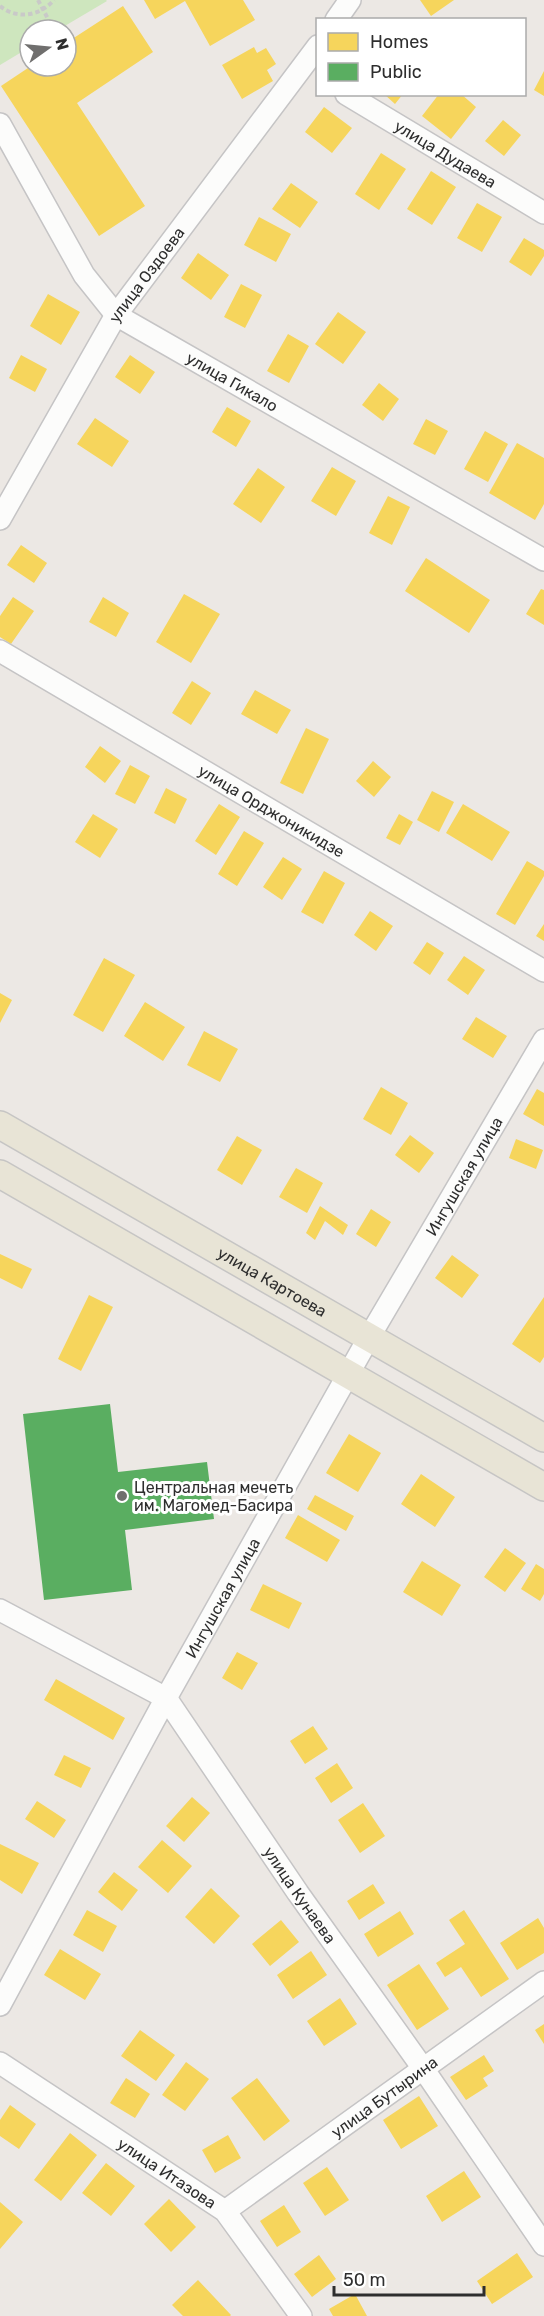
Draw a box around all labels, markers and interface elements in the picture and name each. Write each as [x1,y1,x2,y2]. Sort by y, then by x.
north arrow [18,18,78,78]
legend [316,18,526,96]
text: Homes [370,31,428,53]
text: N [51,36,73,52]
text: Public [370,61,422,83]
street label: улица Дудаева [391,116,500,192]
street label: улица Оздоева [104,223,188,326]
street label: улица Гикало [183,348,282,415]
street label: улица Орджоникидзе [195,760,348,861]
street label: Ингушская улица [422,1113,506,1239]
street label: улица Картоева [214,1243,330,1320]
place label: Центральная мечеть им. Магомед-Басира [134,1478,293,1515]
marker: Центральная мечеть им. Магомед-Басира [115,1489,129,1503]
street label: Ингушская улица [181,1534,264,1661]
street label: улица Кунаева [260,1843,340,1947]
street label: улица Бутырина [327,2052,441,2141]
street label: улица Итазова [114,2134,220,2212]
scale bar [334,2259,484,2297]
text: 50 m [343,2269,386,2291]

